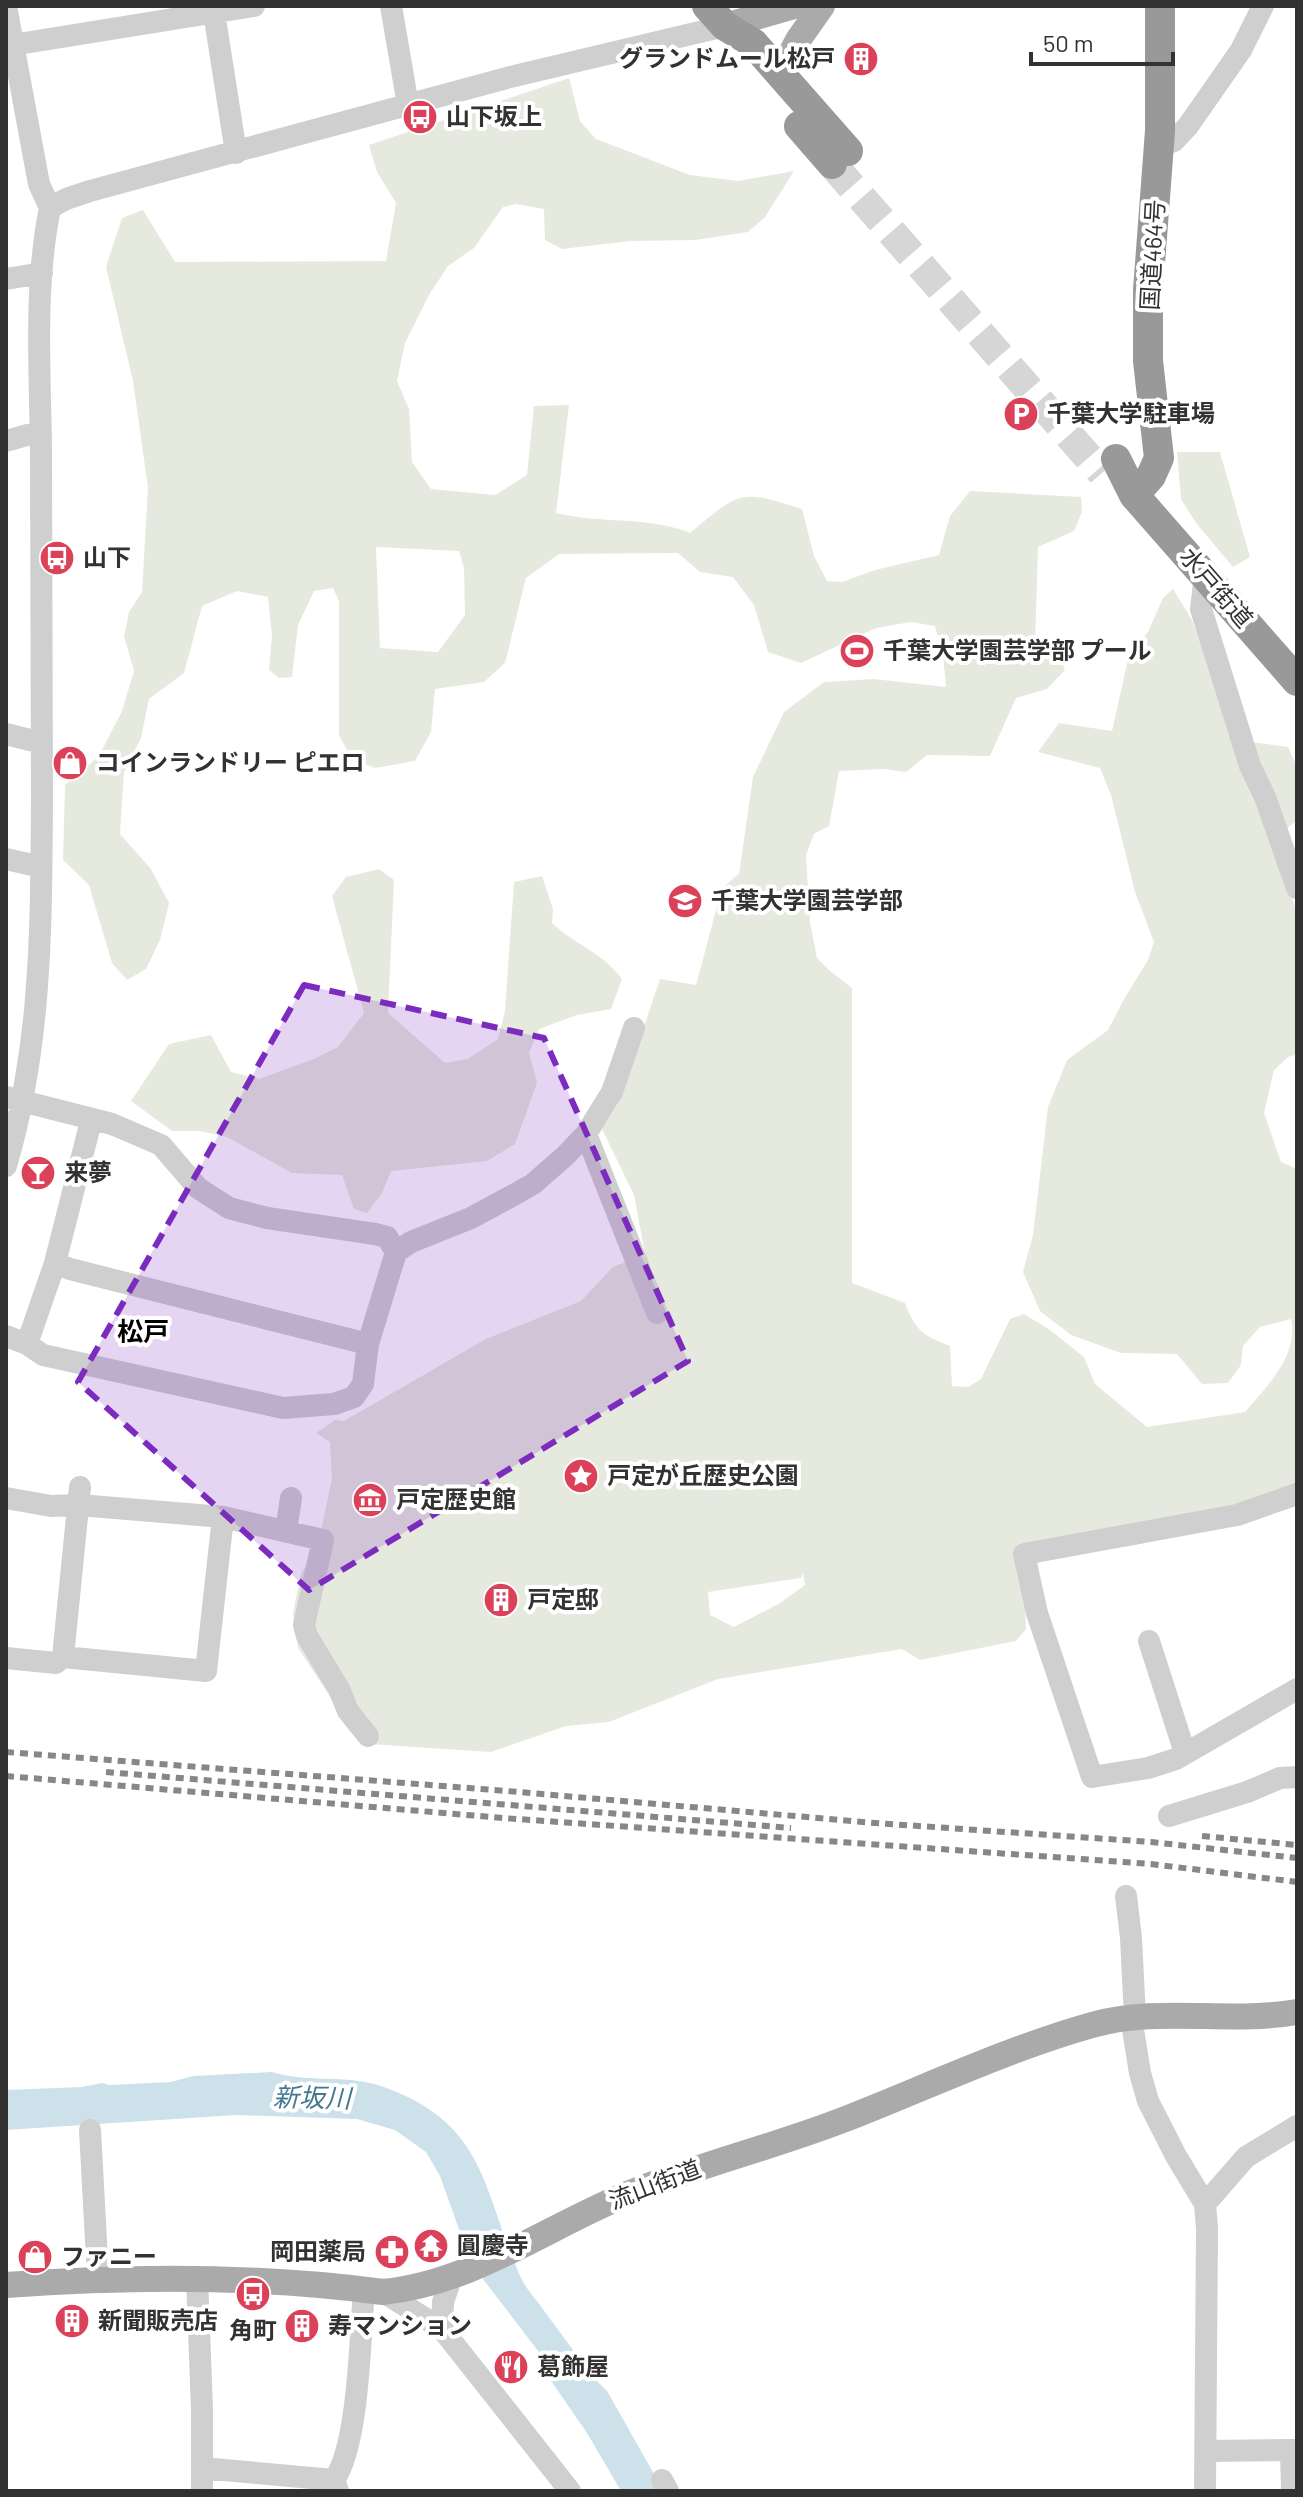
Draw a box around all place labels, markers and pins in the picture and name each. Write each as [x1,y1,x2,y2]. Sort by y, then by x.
building icon: グランドムール松戸 [842,40,880,78]
place label: グランドムール松戸 [619,43,835,72]
bus stop icon: 山下坂上 [401,98,439,136]
place label: 山下坂上 [446,101,542,130]
parking icon: 千葉大学駐車場 [1002,395,1040,433]
place label: 千葉大学駐車場 [1047,398,1215,427]
bus stop icon: 山下 [38,539,76,577]
place label: 山下 [83,542,131,571]
sports icon: 千葉大学園芸学部 プール [838,632,876,670]
place label: 千葉大学園芸学部 プール [883,635,1152,664]
shop icon: コインランドリー ピエロ [51,744,89,782]
place label: コインランドリー ピエロ [96,747,365,776]
school or university icon: 千葉大学園芸学部 [666,882,704,920]
place label: 千葉大学園芸学部 [711,885,903,914]
bar icon: 来夢 [19,1154,57,1192]
place label: 来夢 [64,1157,112,1186]
place icon: 戸定が丘歴史公園 [562,1457,600,1495]
place label: 戸定が丘歴史公園 [607,1460,799,1489]
museum icon: 戸定歴史館 [351,1481,389,1519]
place label: 戸定歴史館 [396,1484,516,1513]
building icon: 戸定邸 [482,1581,520,1619]
place label: 戸定邸 [527,1584,599,1613]
temple icon: 圓慶寺 [412,2227,450,2265]
place label: 圓慶寺 [457,2230,529,2259]
pharmacy icon: 岡田薬局 [373,2233,411,2271]
place label: 岡田薬局 [270,2236,366,2265]
shop icon: ファニー [16,2238,54,2276]
place label: ファニー [61,2241,157,2270]
bus stop icon: 角町 [234,2275,272,2313]
building icon: 新聞販売店 [53,2302,91,2340]
place label: 新聞販売店 [98,2305,218,2334]
building icon: 寿マンション [283,2307,321,2345]
place label: 寿マンション [328,2310,472,2339]
place label: 角町 [229,2315,277,2344]
restaurant icon: 葛飾屋 [492,2348,530,2386]
place label: 葛飾屋 [537,2351,609,2380]

